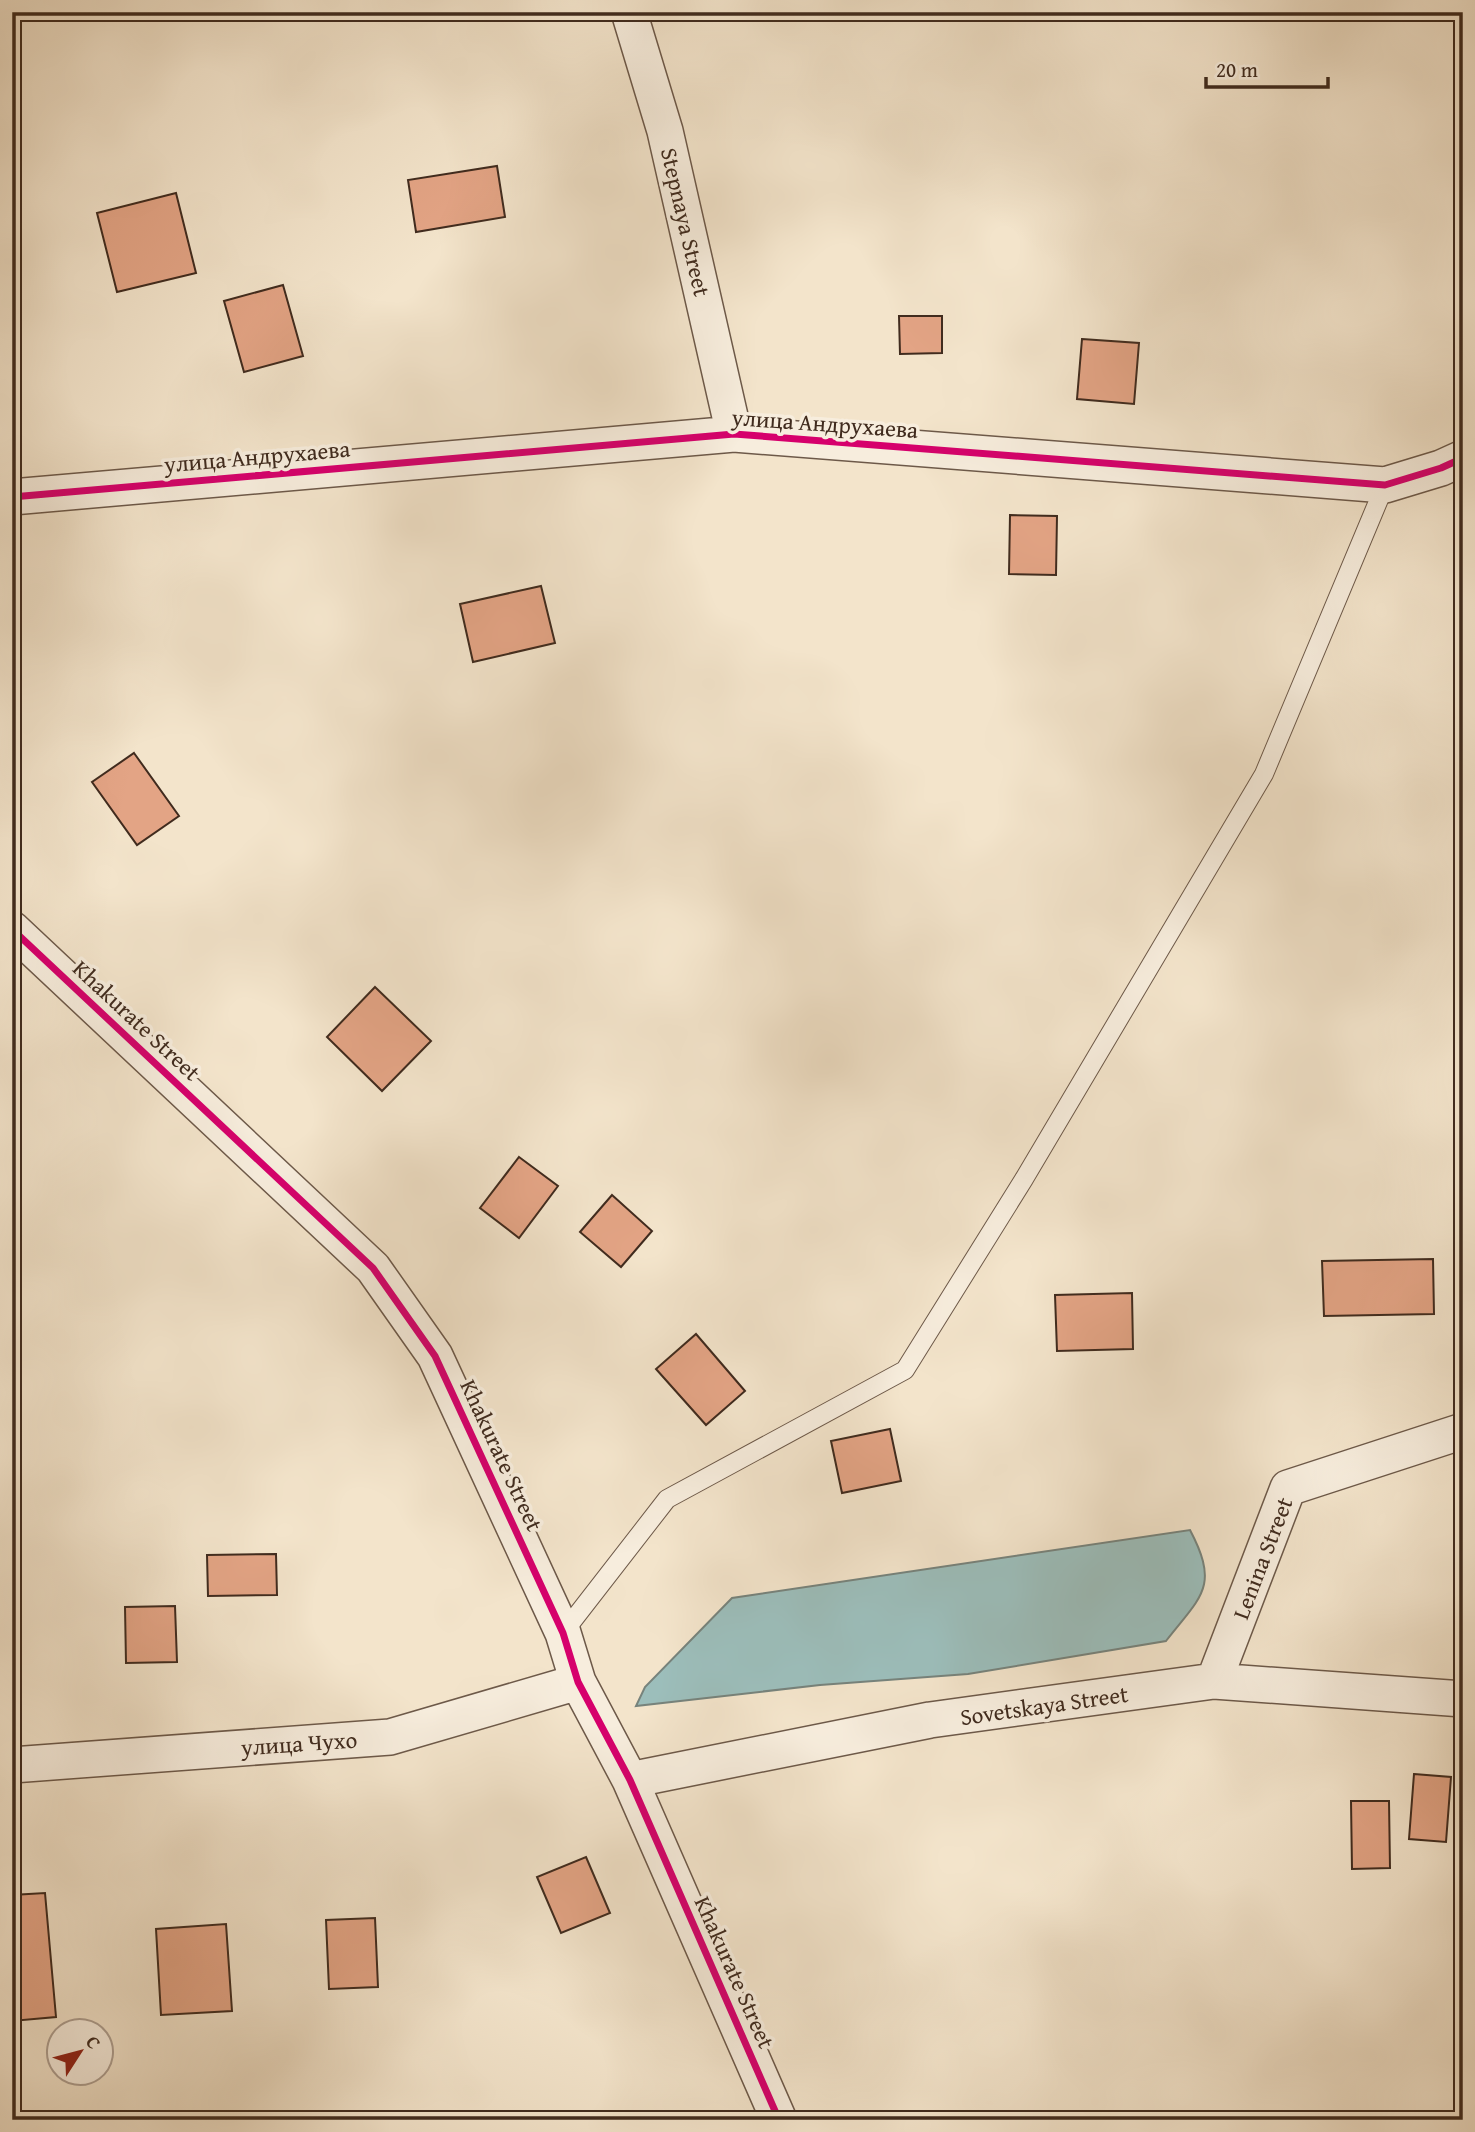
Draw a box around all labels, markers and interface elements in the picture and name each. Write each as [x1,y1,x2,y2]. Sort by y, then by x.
scale bar [1206,46,1328,90]
text: 20 m [1216,54,1258,85]
street label: Stepnaya Street [653,144,719,300]
street label: улица Андрухаева [730,400,919,446]
street label: улица Андрухаева [162,431,351,481]
street label: Khakurate Street [66,952,208,1088]
street label: Khakurate Street [452,1374,552,1536]
street label: Lenina Street [1224,1492,1300,1624]
street label: Sovetskaya Street [958,1677,1130,1733]
street label: улица Чухо [239,1722,358,1764]
street label: Khakurate Street [687,1890,783,2054]
north arrow [46,2016,116,2086]
text: С [79,2029,108,2055]

